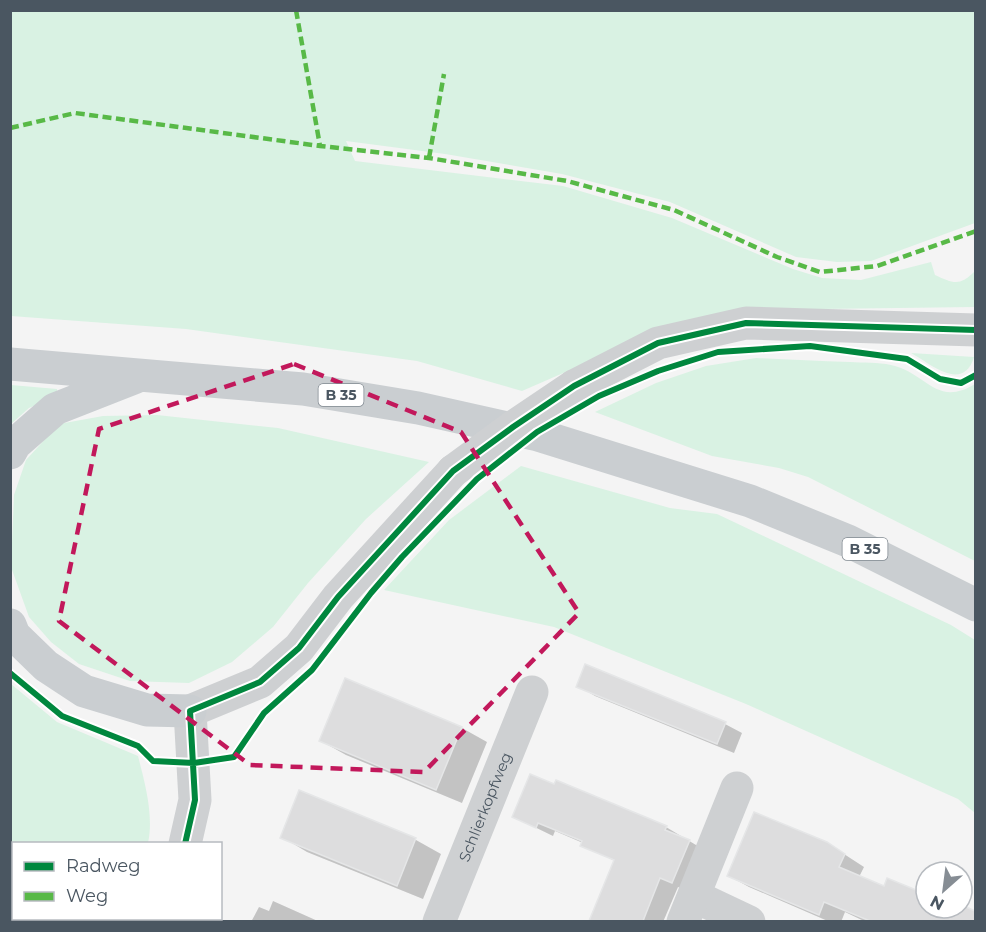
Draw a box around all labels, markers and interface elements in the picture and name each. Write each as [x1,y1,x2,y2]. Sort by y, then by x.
road number: B 35 [318,384,364,406]
road number: B 35 [842,538,888,560]
street label: Schlierkopfweg [454,749,516,864]
legend [12,842,222,920]
text: Radweg [66,855,141,877]
north arrow [914,860,974,920]
text: Weg [66,885,108,907]
text: N [927,891,947,914]

